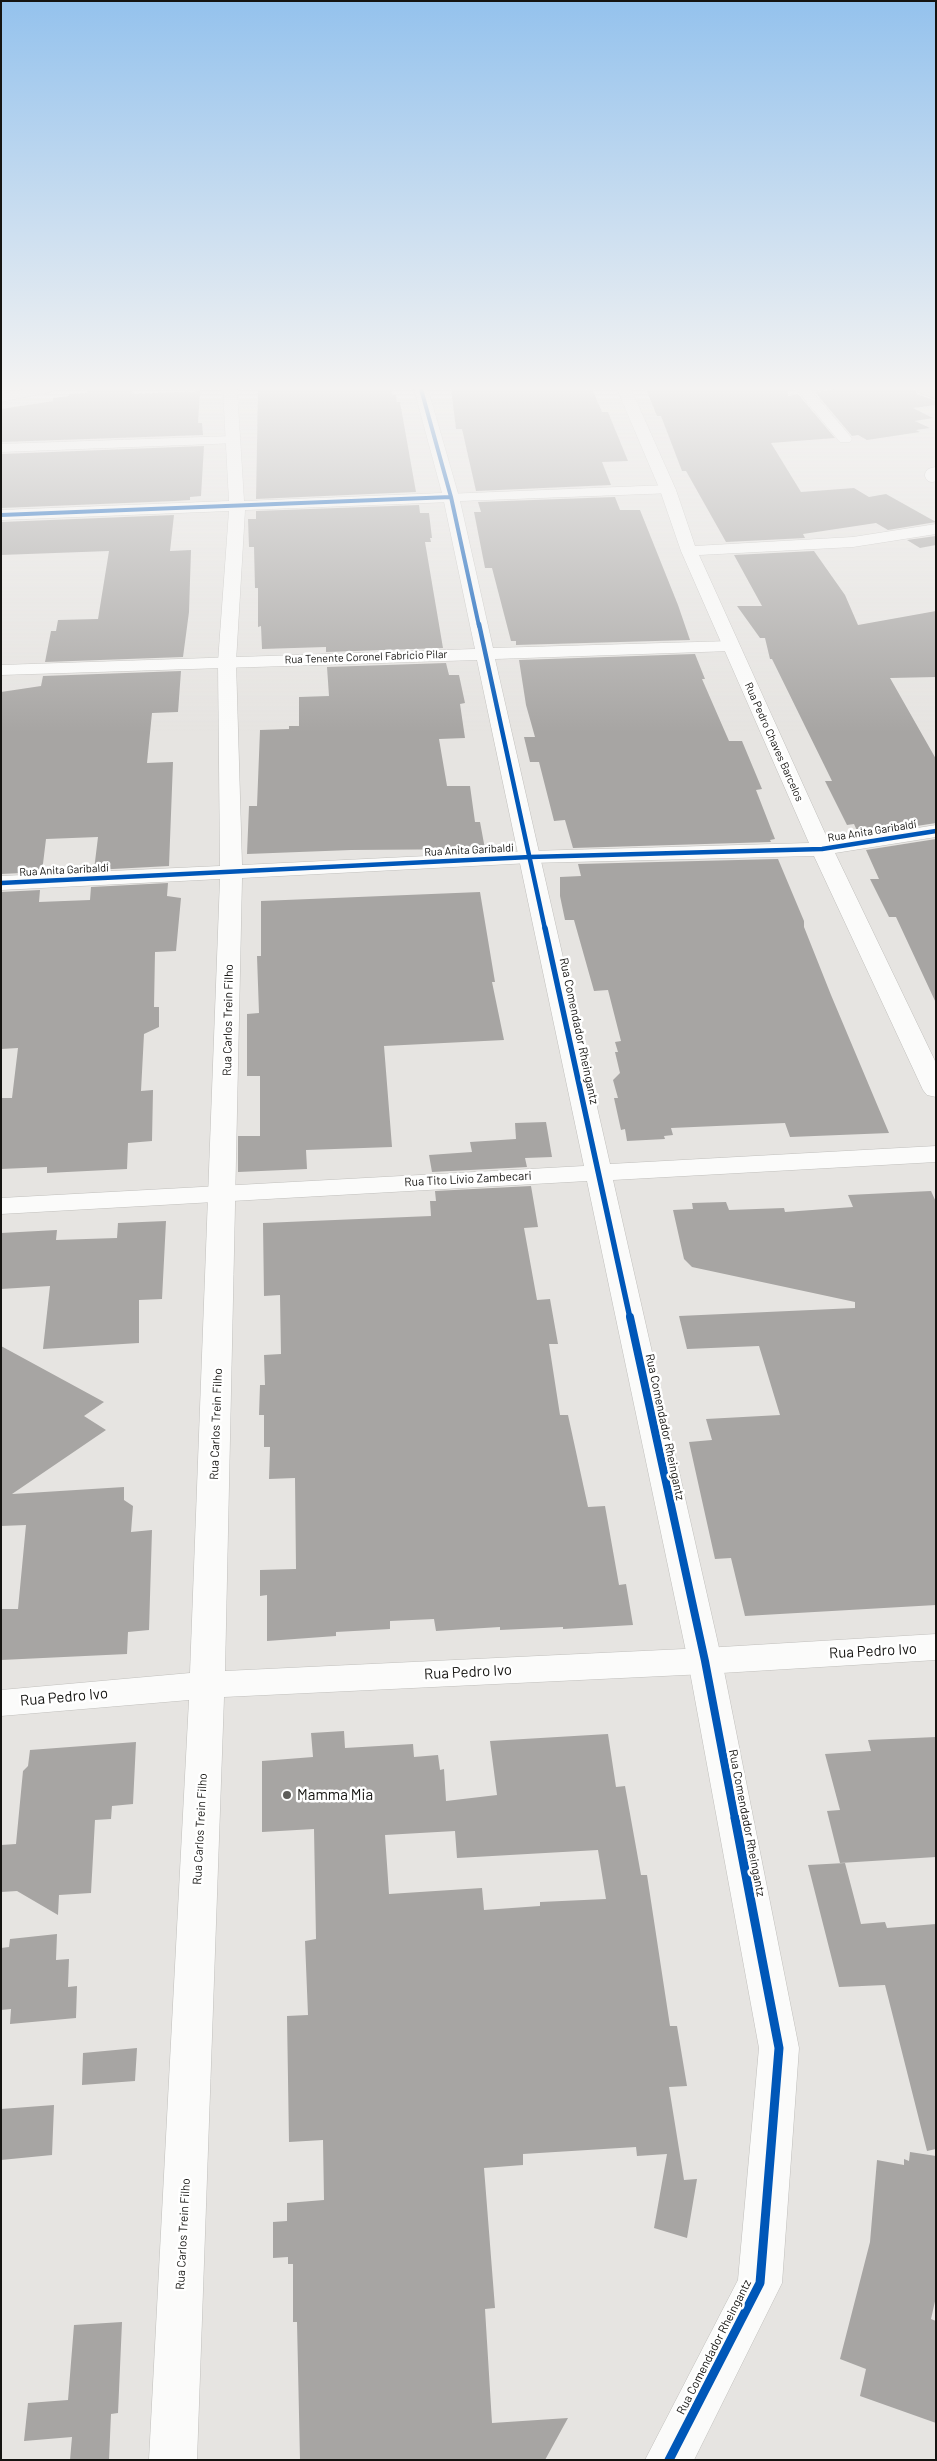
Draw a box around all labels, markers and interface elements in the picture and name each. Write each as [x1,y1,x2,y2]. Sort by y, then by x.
street label: Rua Tenente Coronel Fabricio Pilar [284,648,448,666]
street label: Rua Pedro Chaves Barcelos [742,680,806,804]
street label: Rua Anita Garibaldi [827,817,917,845]
street label: Rua Anita Garibaldi [424,841,514,859]
street label: Rua Anita Garibaldi [19,861,109,879]
street label: Rua Comendador Rheingantz [556,956,602,1106]
street label: Rua Carlos Trein Filho [220,964,236,1076]
street label: Rua Tito Lívio Zambecari [404,1168,532,1190]
street label: Rua Comendador Rheingantz [642,1352,688,1502]
street label: Rua Carlos Trein Filho [207,1368,225,1480]
street label: Rua Pedro Ivo [829,1640,917,1662]
street label: Rua Pedro Ivo [424,1661,512,1683]
street label: Rua Pedro Ivo [19,1684,109,1710]
street label: Rua Comendador Rheingantz [726,1748,768,1898]
street label: Rua Carlos Trein Filho [190,1773,210,1885]
place label: Mamma Mia [297,1786,373,1804]
marker: Mamma Mia [281,1789,293,1801]
street label: Rua Carlos Trein Filho [173,2178,193,2290]
street label: Rua Comendador Rheingantz [674,2277,754,2417]

